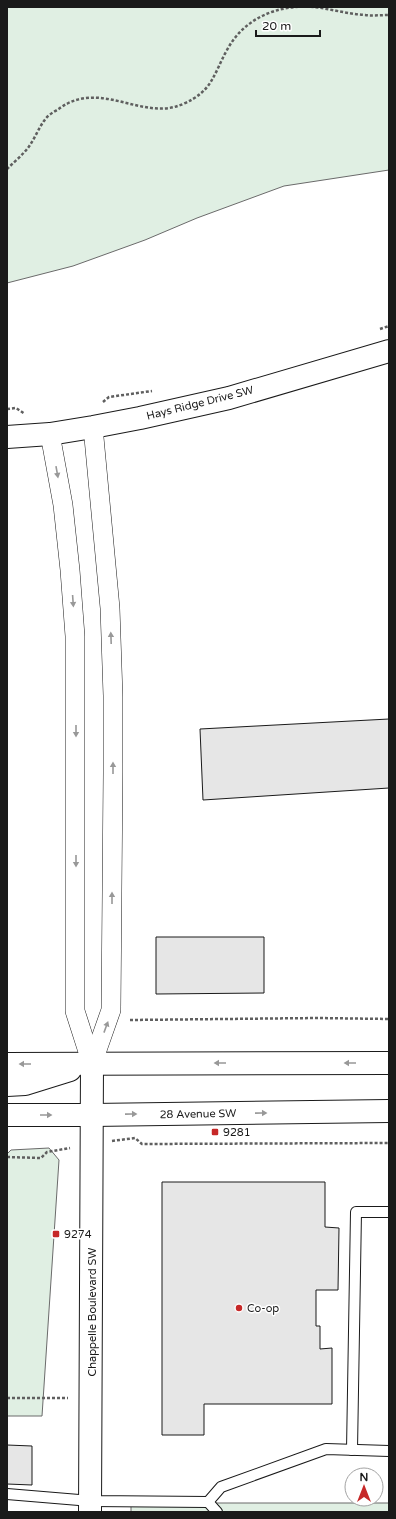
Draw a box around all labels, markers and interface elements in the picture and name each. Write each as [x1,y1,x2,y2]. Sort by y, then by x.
scale bar [256,12,320,38]
text: 20 m [262,19,291,33]
street label: Hays Ridge Drive SW [145,383,255,423]
one-way arrow [54,466,60,478]
one-way arrow [69,595,76,607]
one-way arrow [108,631,114,644]
one-way arrow [73,725,79,738]
one-way arrow [110,761,116,774]
one-way arrow [73,855,79,868]
one-way arrow [109,891,115,904]
one-way arrow [103,1021,109,1033]
one-way arrow [213,1060,226,1066]
one-way arrow [343,1060,356,1066]
one-way arrow [18,1061,31,1067]
street label: 28 Avenue SW [159,1107,237,1121]
one-way arrow [255,1110,268,1116]
one-way arrow [125,1111,138,1117]
one-way arrow [40,1112,53,1118]
place label: 9281 [223,1126,251,1139]
marker: 9281 [210,1127,220,1137]
place label: 9274 [64,1228,92,1241]
marker: 9274 [51,1229,61,1239]
street label: Chappelle Boulevard SW [86,1248,99,1376]
place label: Co-op [247,1302,279,1315]
marker: Co-op [234,1303,244,1313]
north arrow [344,1467,384,1507]
text: N [360,1471,368,1484]

